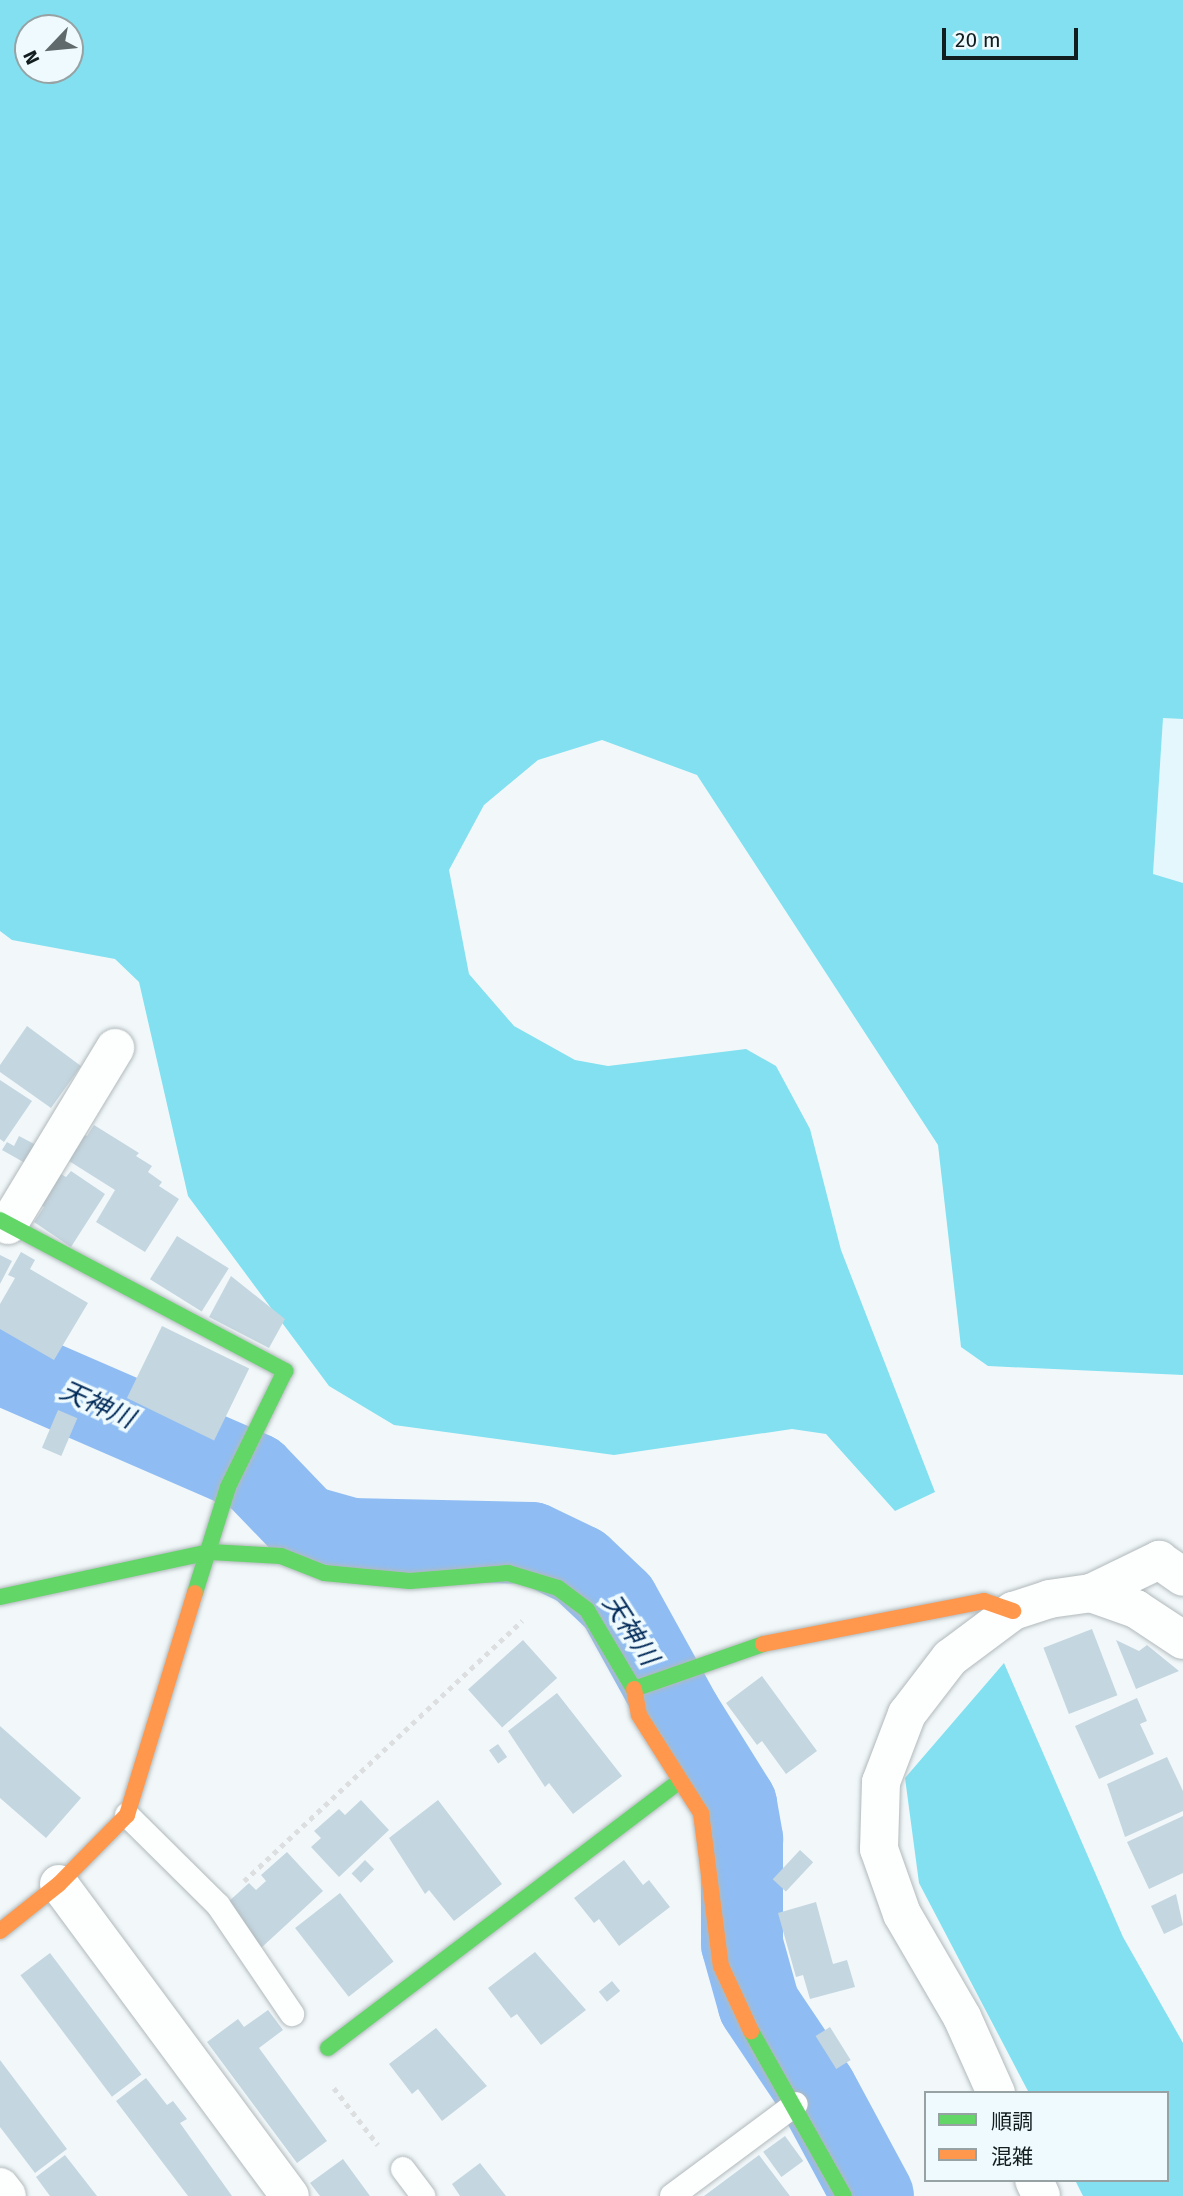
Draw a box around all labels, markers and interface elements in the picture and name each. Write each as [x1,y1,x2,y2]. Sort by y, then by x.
north arrow [14,14,84,84]
scale bar [945,14,1082,58]
text: 20 m [955,27,1001,53]
text: N [18,47,45,68]
water label: 天神川 [55,1375,139,1435]
water label: 天神川 [596,1589,664,1671]
legend [924,2091,1169,2182]
text: 順調 [991,2109,1033,2135]
text: 混雑 [991,2144,1033,2170]

